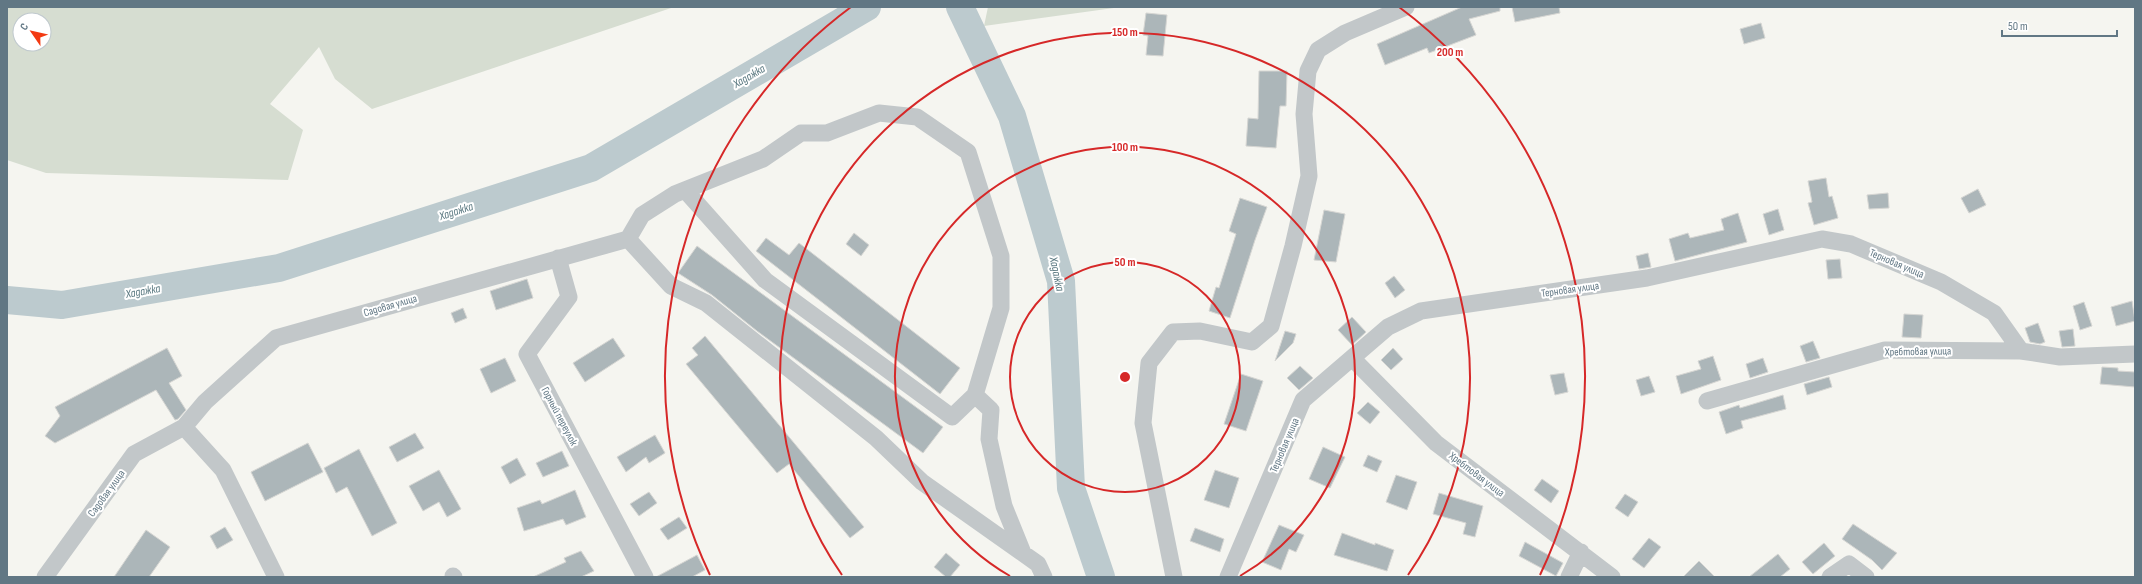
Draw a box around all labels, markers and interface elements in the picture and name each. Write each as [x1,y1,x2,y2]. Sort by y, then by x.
north arrow [12,12,52,52]
scale bar [2002,12,2117,38]
text: 50 m [2008,19,2028,34]
text: С [17,20,31,33]
text: 150 m [1112,25,1138,40]
text: 200 m [1437,45,1463,60]
water label: Хадажка [730,61,768,92]
text: 100 m [1112,140,1138,155]
water label: Хадажка [436,199,475,224]
street label: Терновая улица [1867,246,1926,281]
water label: Хадажка [1045,255,1067,293]
text: 50 m [1115,255,1135,270]
street label: Терновая улица [1540,279,1600,300]
water label: Хадажка [124,281,162,302]
street label: Садовая улица [362,292,418,319]
street label: Хребтовая улица [1884,344,1951,359]
centre of rings [1118,370,1132,384]
street label: Горный переулок [539,385,581,448]
street label: Терновая улица [1267,416,1302,475]
street label: Хребтовая улица [1446,449,1507,499]
street label: Садовая улица [85,467,128,519]

